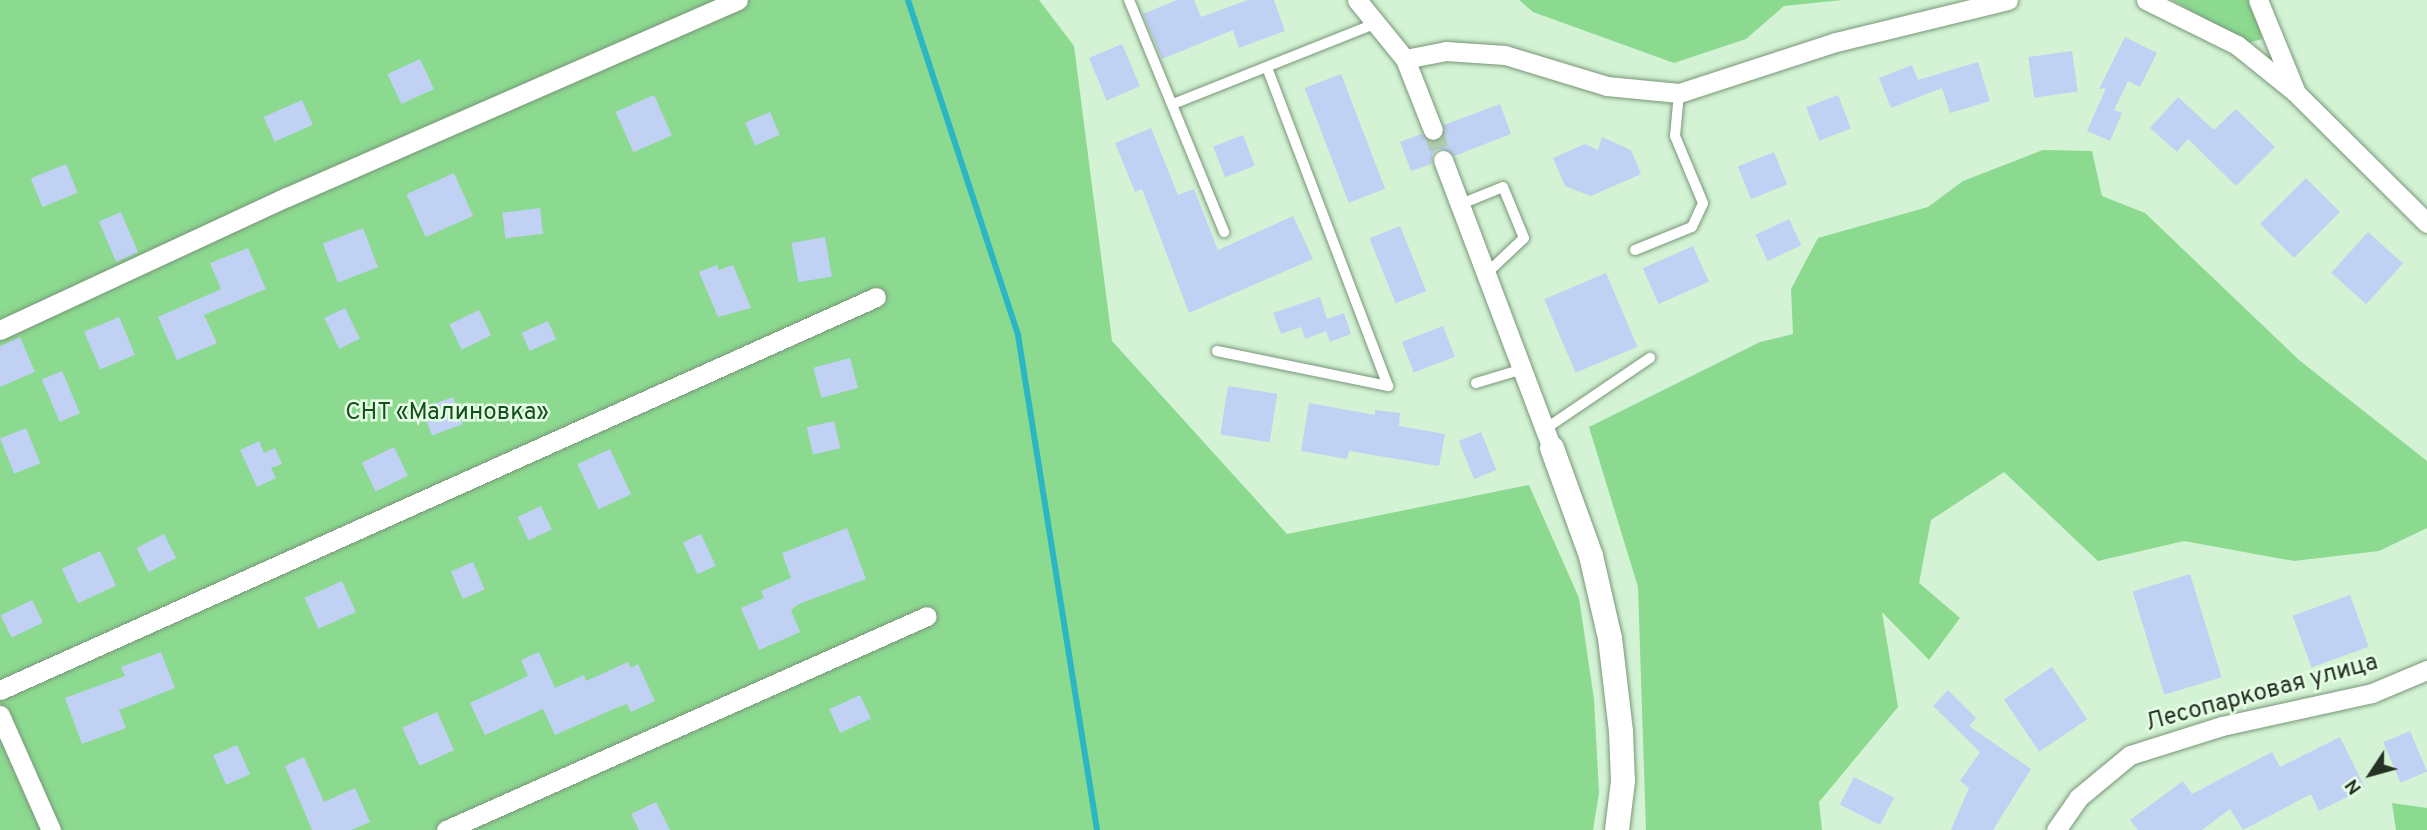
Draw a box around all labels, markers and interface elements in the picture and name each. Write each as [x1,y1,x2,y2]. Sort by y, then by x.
park label: СНТ «Малиновка» [345,400,549,428]
street label: Лесопарковая улица [2143,649,2381,739]
north arrow [2336,739,2406,809]
text: N [2340,774,2368,799]

